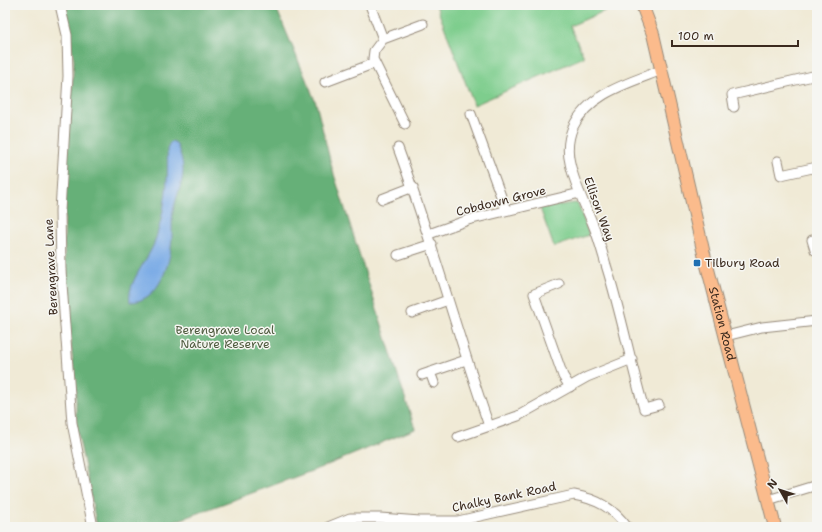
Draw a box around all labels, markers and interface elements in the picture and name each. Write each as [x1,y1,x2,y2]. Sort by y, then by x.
scale bar [672,22,798,48]
text: 100 m [678,28,714,44]
street label: Ellison Way [580,175,618,243]
street label: Cobdown Grove [454,182,548,220]
street label: Berengrave Lane [40,218,62,316]
place label: Tilbury Road [705,255,780,271]
marker: Tilbury Road [692,258,702,268]
street label: Station Road [705,285,740,363]
park label: Berengrave Local Nature Reserve [175,322,275,352]
north arrow [760,470,800,510]
text: N [764,476,781,492]
street label: Chalky Bank Road [450,478,558,516]

